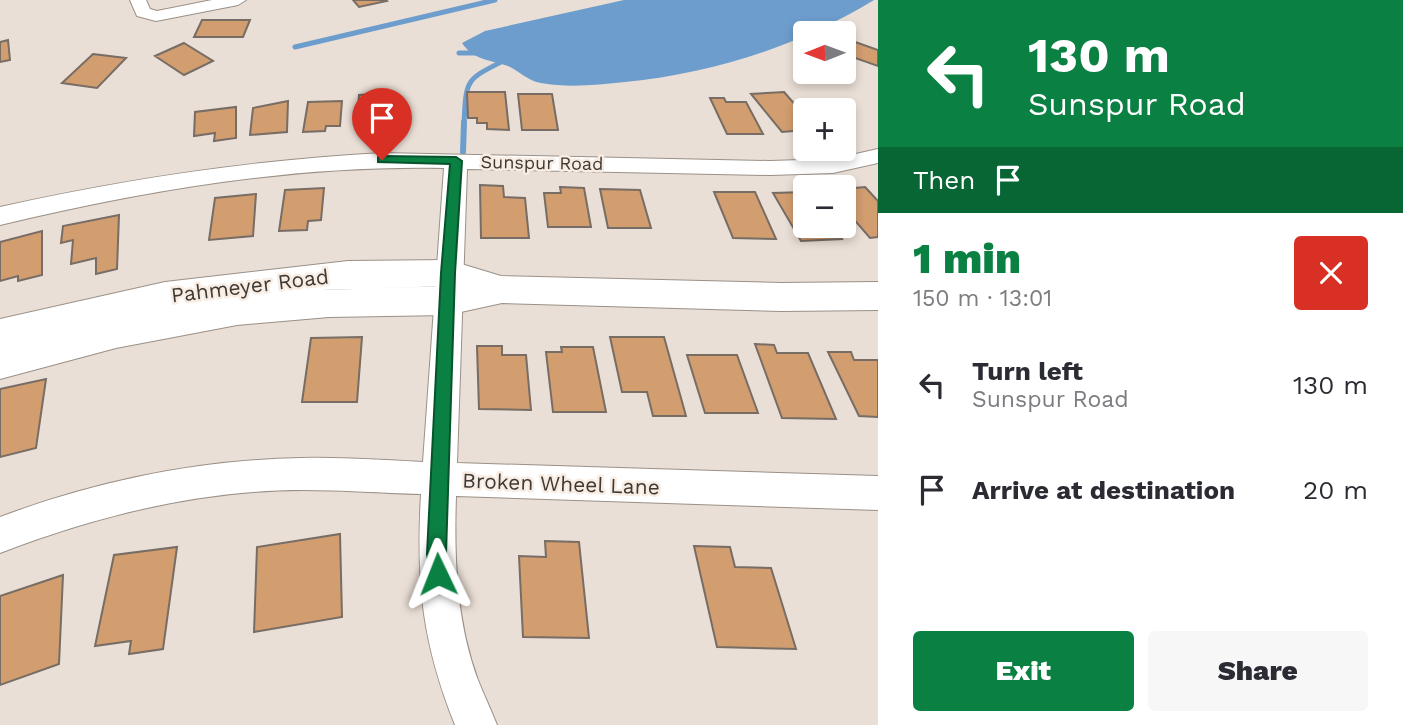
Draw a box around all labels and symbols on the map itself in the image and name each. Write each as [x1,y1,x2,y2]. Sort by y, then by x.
north arrow [793,21,856,84]
pin [352,88,412,160]
street label: Sunspur Road [481,151,603,174]
street label: Pahmeyer Road [170,263,330,308]
street label: Broken Wheel Lane [462,468,660,499]
position arrow [401,537,475,611]

